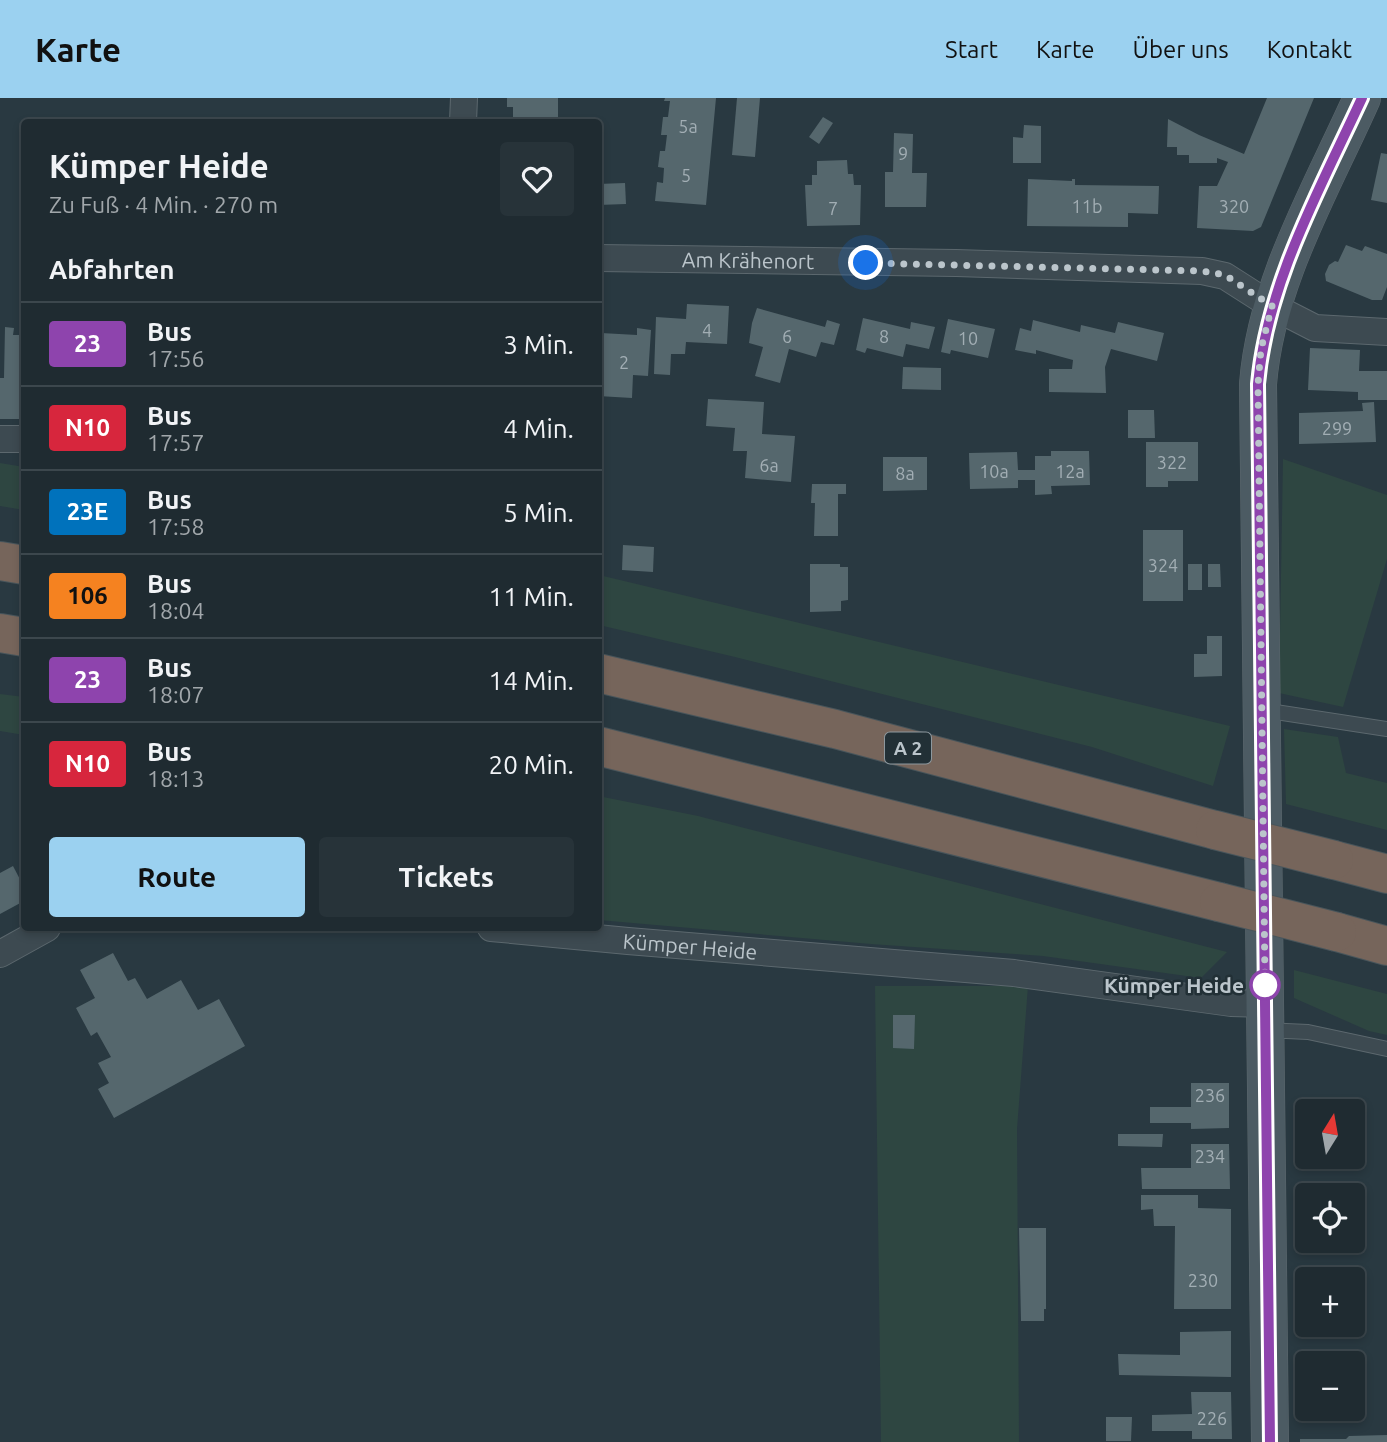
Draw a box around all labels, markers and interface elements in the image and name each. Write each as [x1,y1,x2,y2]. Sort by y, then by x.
text: Karte [35,31,121,68]
text: Start [945,36,998,63]
text: Karte [1036,36,1095,63]
text: Über uns [1133,36,1229,63]
text: Kontakt [1267,36,1352,63]
house number: 5a [678,116,698,136]
button: heart [500,142,574,216]
house number: 9 [898,143,908,163]
text: Kümper Heide [49,147,269,184]
house number: 5 [681,165,691,185]
text: Zu Fuß · 4 Min. · 270 m [49,192,278,217]
house number: 11b [1072,196,1102,216]
house number: 320 [1219,196,1249,216]
house number: 7 [828,198,838,218]
your location [848,245,883,280]
street label: Am Krähenort [682,247,814,273]
text: Abfahrten [49,255,174,284]
text: Bus [147,317,192,346]
house number: 4 [702,320,712,340]
house number: 6 [782,326,792,346]
house number: 8 [879,326,889,346]
house number: 10 [958,328,978,348]
text: 23 [74,330,101,357]
text: 3 Min. [503,330,574,359]
text: 17:56 [147,346,205,371]
house number: 2 [619,352,629,372]
text: Bus [147,401,192,430]
text: N10 [65,414,110,441]
text: 4 Min. [503,414,574,443]
house number: 299 [1322,418,1352,438]
text: 17:57 [147,430,205,455]
house number: 322 [1157,452,1187,472]
house number: 6a [759,455,779,475]
house number: 10a [979,461,1009,481]
house number: 12a [1055,461,1085,481]
house number: 8a [895,463,915,483]
text: Bus [147,485,192,514]
text: 23E [67,498,108,525]
text: 5 Min. [503,498,574,527]
text: 17:58 [147,514,205,539]
house number: 324 [1148,555,1178,575]
text: Bus [147,569,192,598]
text: 106 [67,582,108,609]
text: 11 Min. [489,582,574,611]
text: 18:04 [147,598,205,623]
text: Bus [147,653,192,682]
text: 23 [74,666,101,693]
text: 14 Min. [489,666,574,695]
text: 18:07 [147,682,205,707]
road number: A 2 [885,733,931,764]
text: Bus [147,737,192,766]
text: N10 [65,750,110,777]
text: 20 Min. [489,750,574,779]
text: 18:13 [147,766,205,791]
button: Route [49,837,305,917]
button: Tickets [319,837,574,917]
street label: Kümper Heide [622,929,758,964]
marker: Kümper Heide [1250,970,1280,1000]
place label: Kümper Heide [1104,973,1244,997]
house number: 236 [1195,1085,1225,1105]
north arrow [1295,1099,1365,1169]
map controls [1295,1099,1365,1421]
house number: 234 [1195,1146,1225,1166]
button: locate [1295,1183,1365,1253]
button: + [1295,1267,1365,1337]
house number: 230 [1188,1270,1218,1290]
button: − [1295,1351,1365,1421]
house number: 226 [1197,1408,1227,1428]

